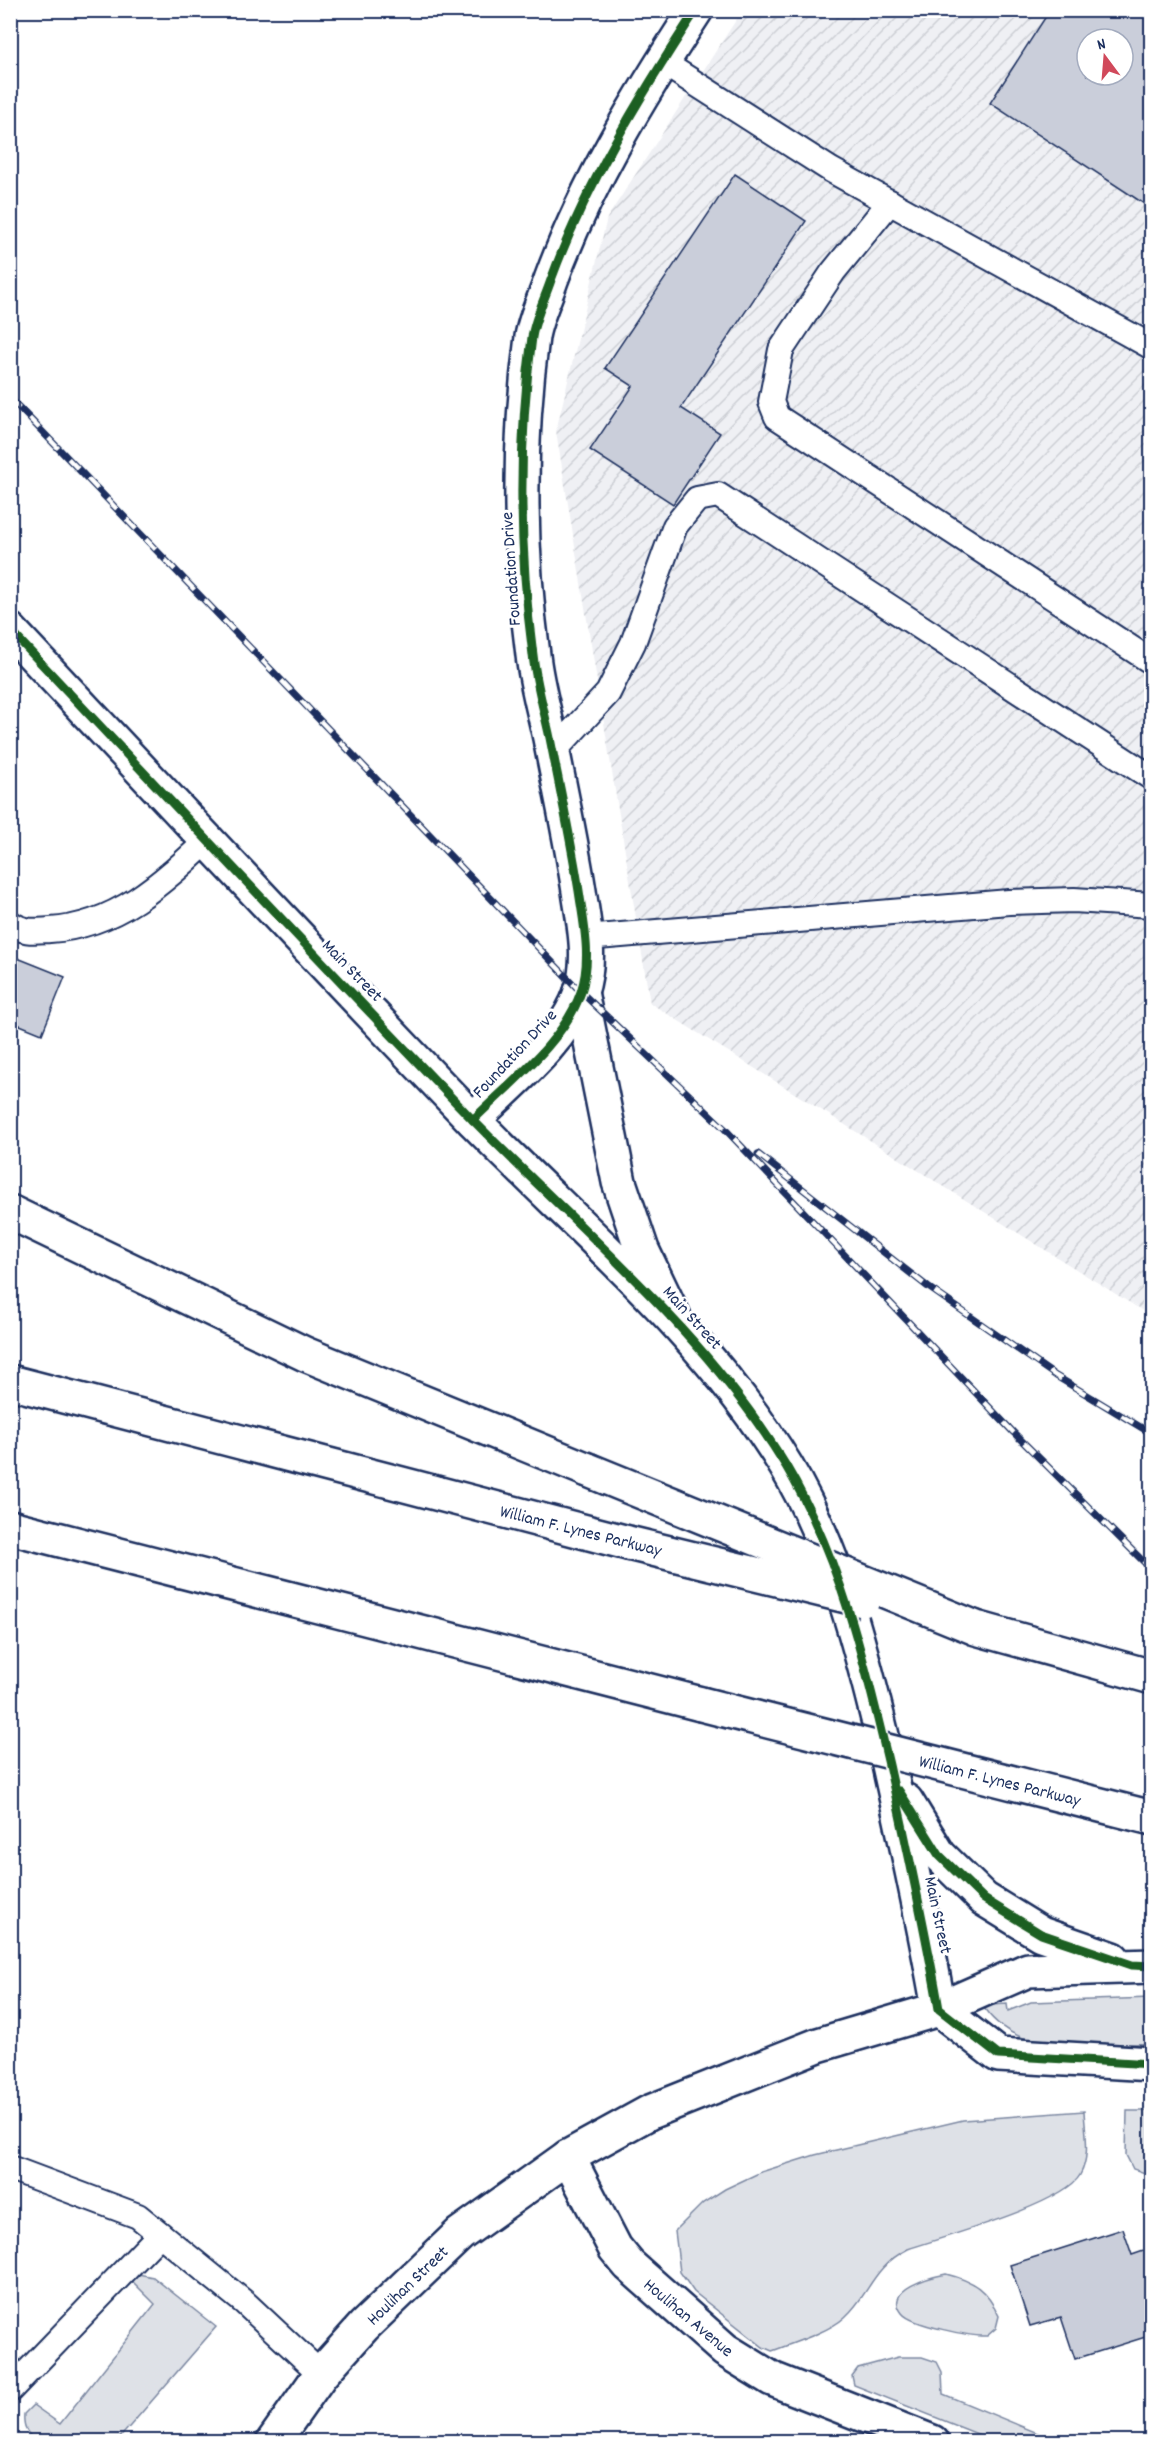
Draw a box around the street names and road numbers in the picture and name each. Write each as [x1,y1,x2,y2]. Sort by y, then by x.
street label: Foundation Drive [496,511,529,627]
street label: Main Street [315,935,388,1009]
street label: Foundation Drive [468,1004,564,1105]
street label: Main Street [656,1281,727,1356]
street label: William F. Lynes Parkway [497,1500,665,1565]
street label: William F. Lynes Parkway [916,1750,1084,1815]
street label: Main Street [916,1875,957,1957]
street label: Houlihan Street [362,2241,456,2332]
street label: Houlihan Avenue [637,2274,738,2364]

